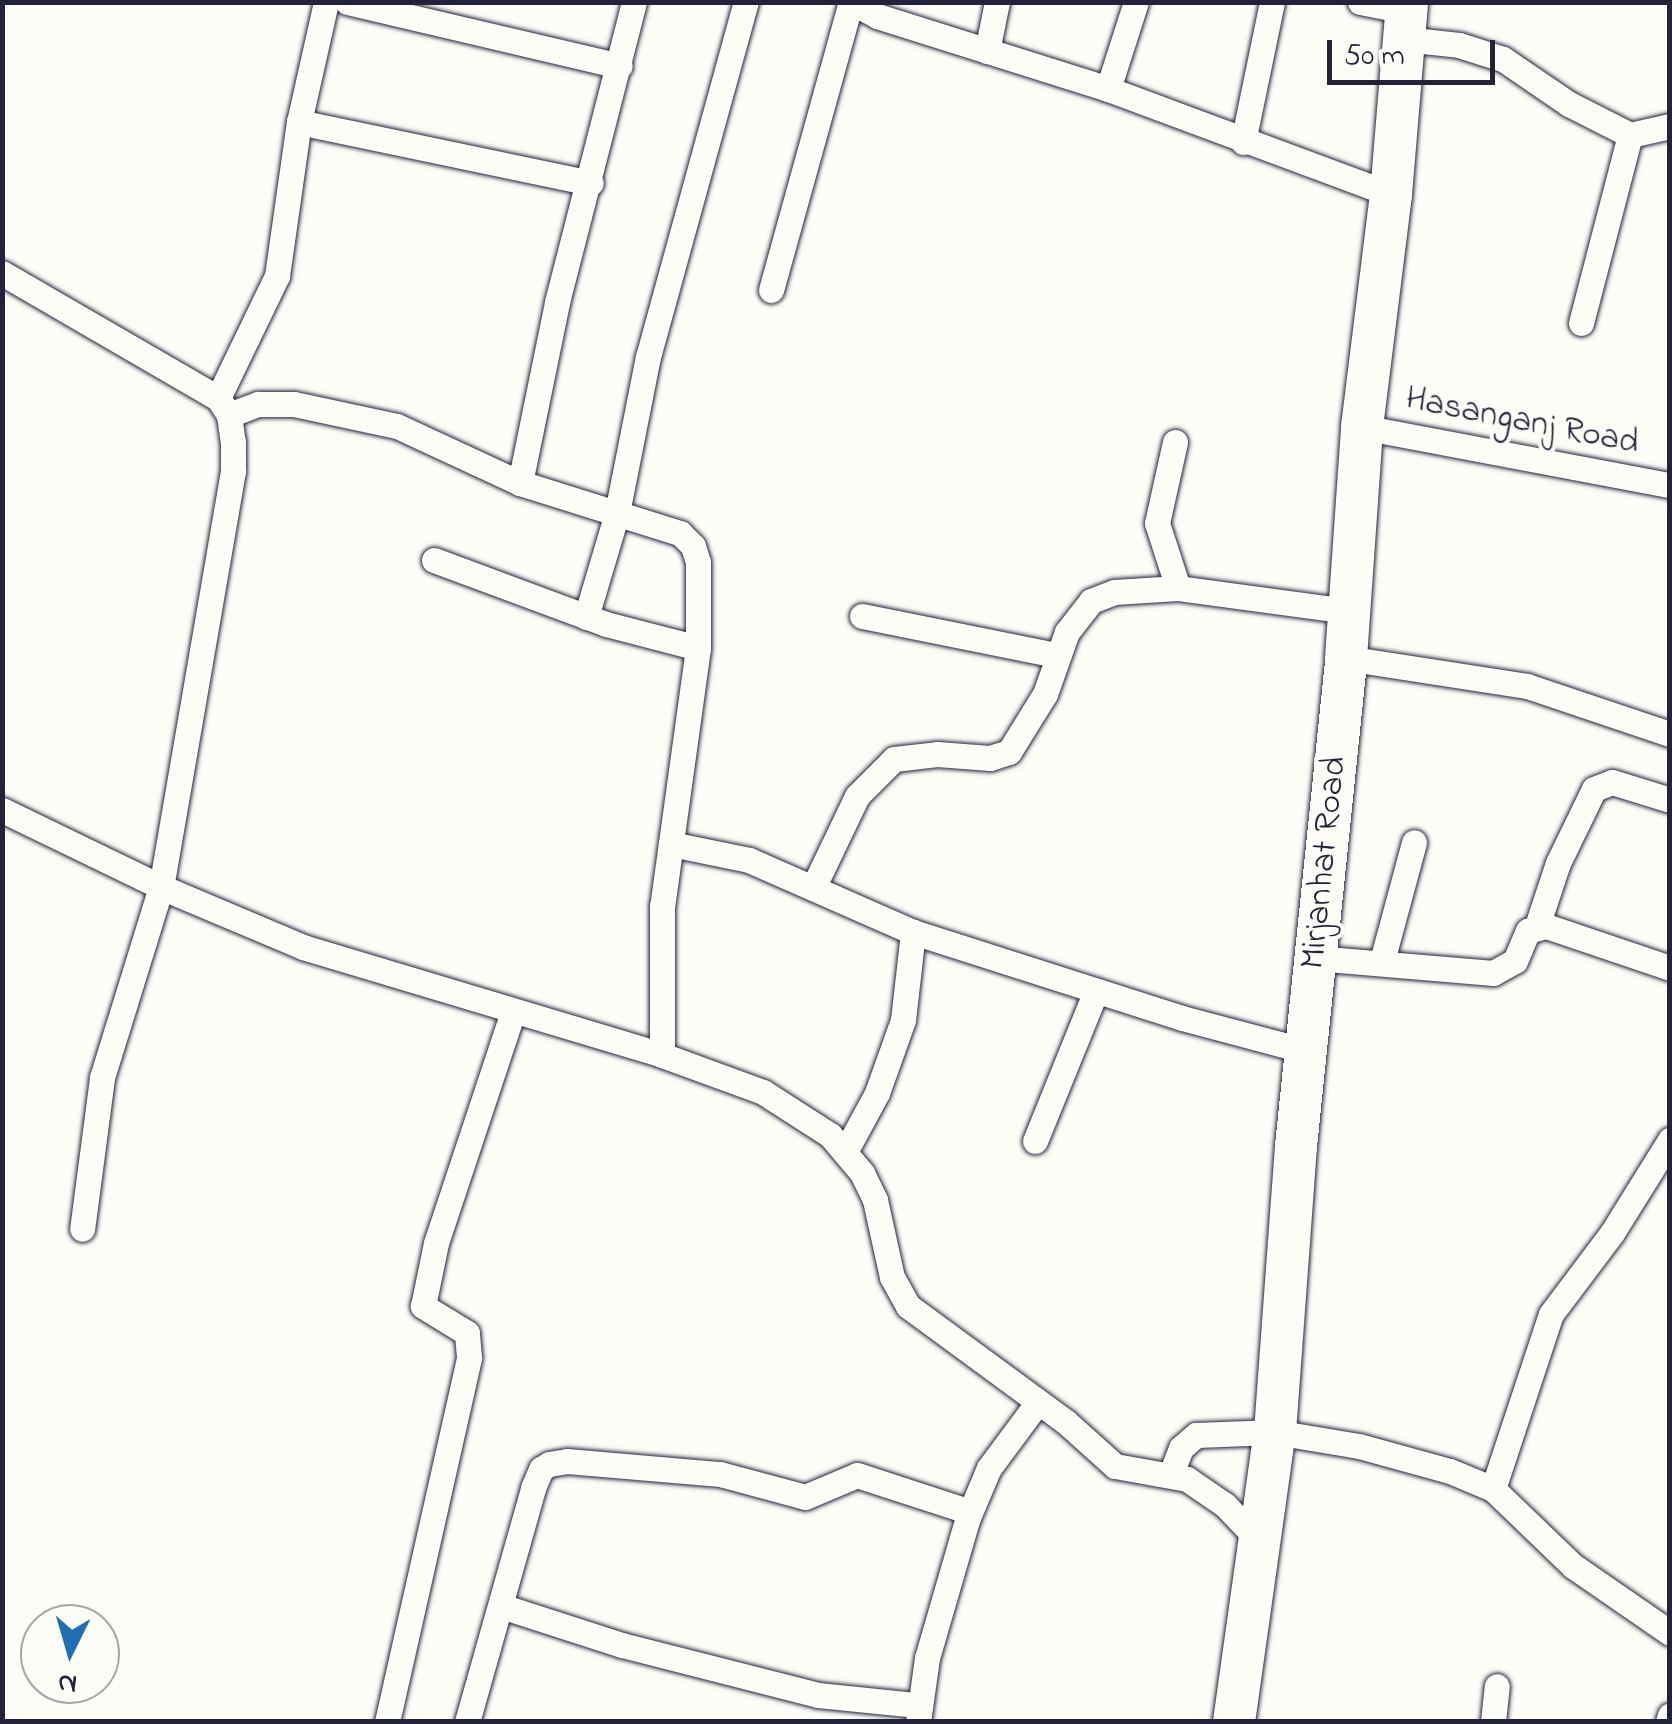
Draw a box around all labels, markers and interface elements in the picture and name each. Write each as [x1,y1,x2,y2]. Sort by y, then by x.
scale bar [1332,20,1500,82]
text: 50 m [1344,35,1405,79]
street label: Hasanganj Road [1402,379,1642,465]
street label: Mirjanhat Road [1293,755,1357,971]
north arrow [20,1604,120,1704]
text: N [56,1661,79,1704]

